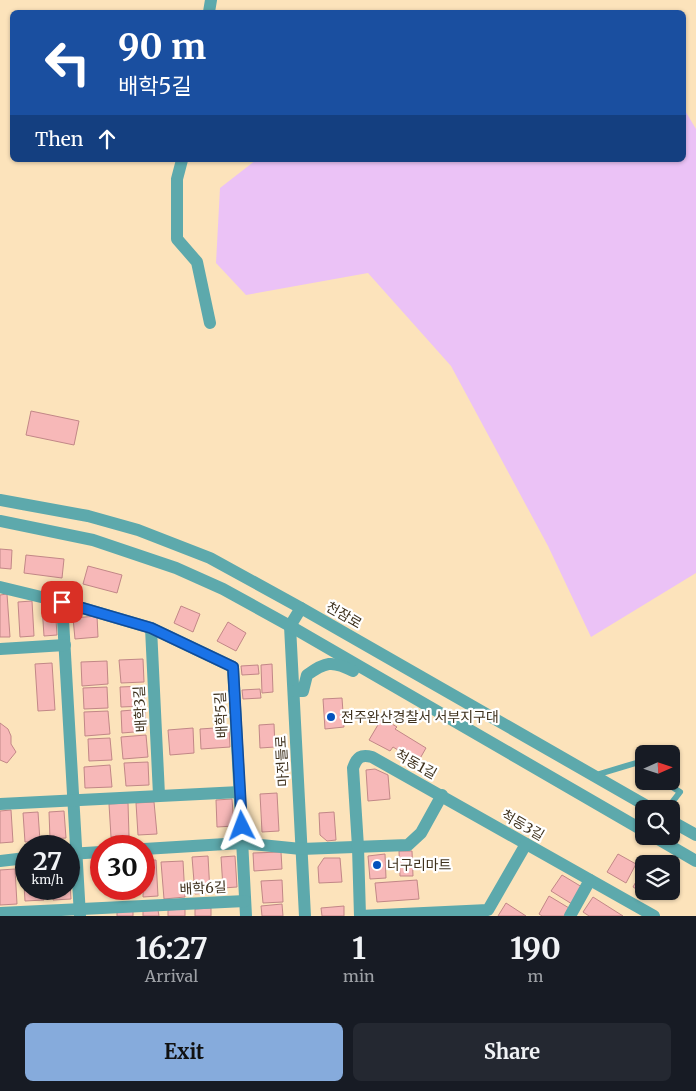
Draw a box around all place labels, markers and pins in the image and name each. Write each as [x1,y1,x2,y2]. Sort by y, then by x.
pin [41,581,83,623]
place label: 전주완산경찰서 서부지구대 [341,708,499,726]
marker: 전주완산경찰서 서부지구대 [325,711,337,723]
place label: 너구리마트 [387,856,452,874]
marker: 너구리마트 [371,859,383,871]

